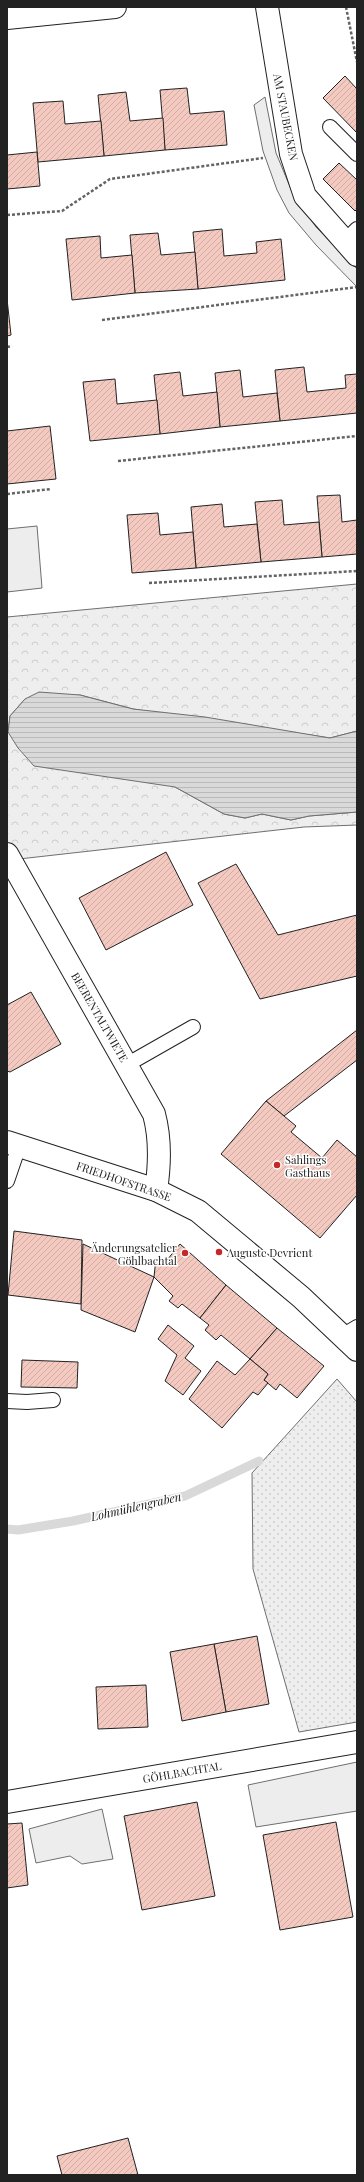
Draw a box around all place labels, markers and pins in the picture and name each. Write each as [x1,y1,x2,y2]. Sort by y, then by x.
place label: Sahlings Gasthaus [285,1152,330,1180]
marker: Sahlings Gasthaus [272,1160,282,1170]
place label: Änderungsatelier Göhlbachtal [90,1240,177,1268]
place label: Auguste Devrient [226,1245,312,1260]
marker: Auguste Devrient [214,1247,224,1257]
marker: Änderungsatelier Göhlbachtal [180,1248,190,1258]

